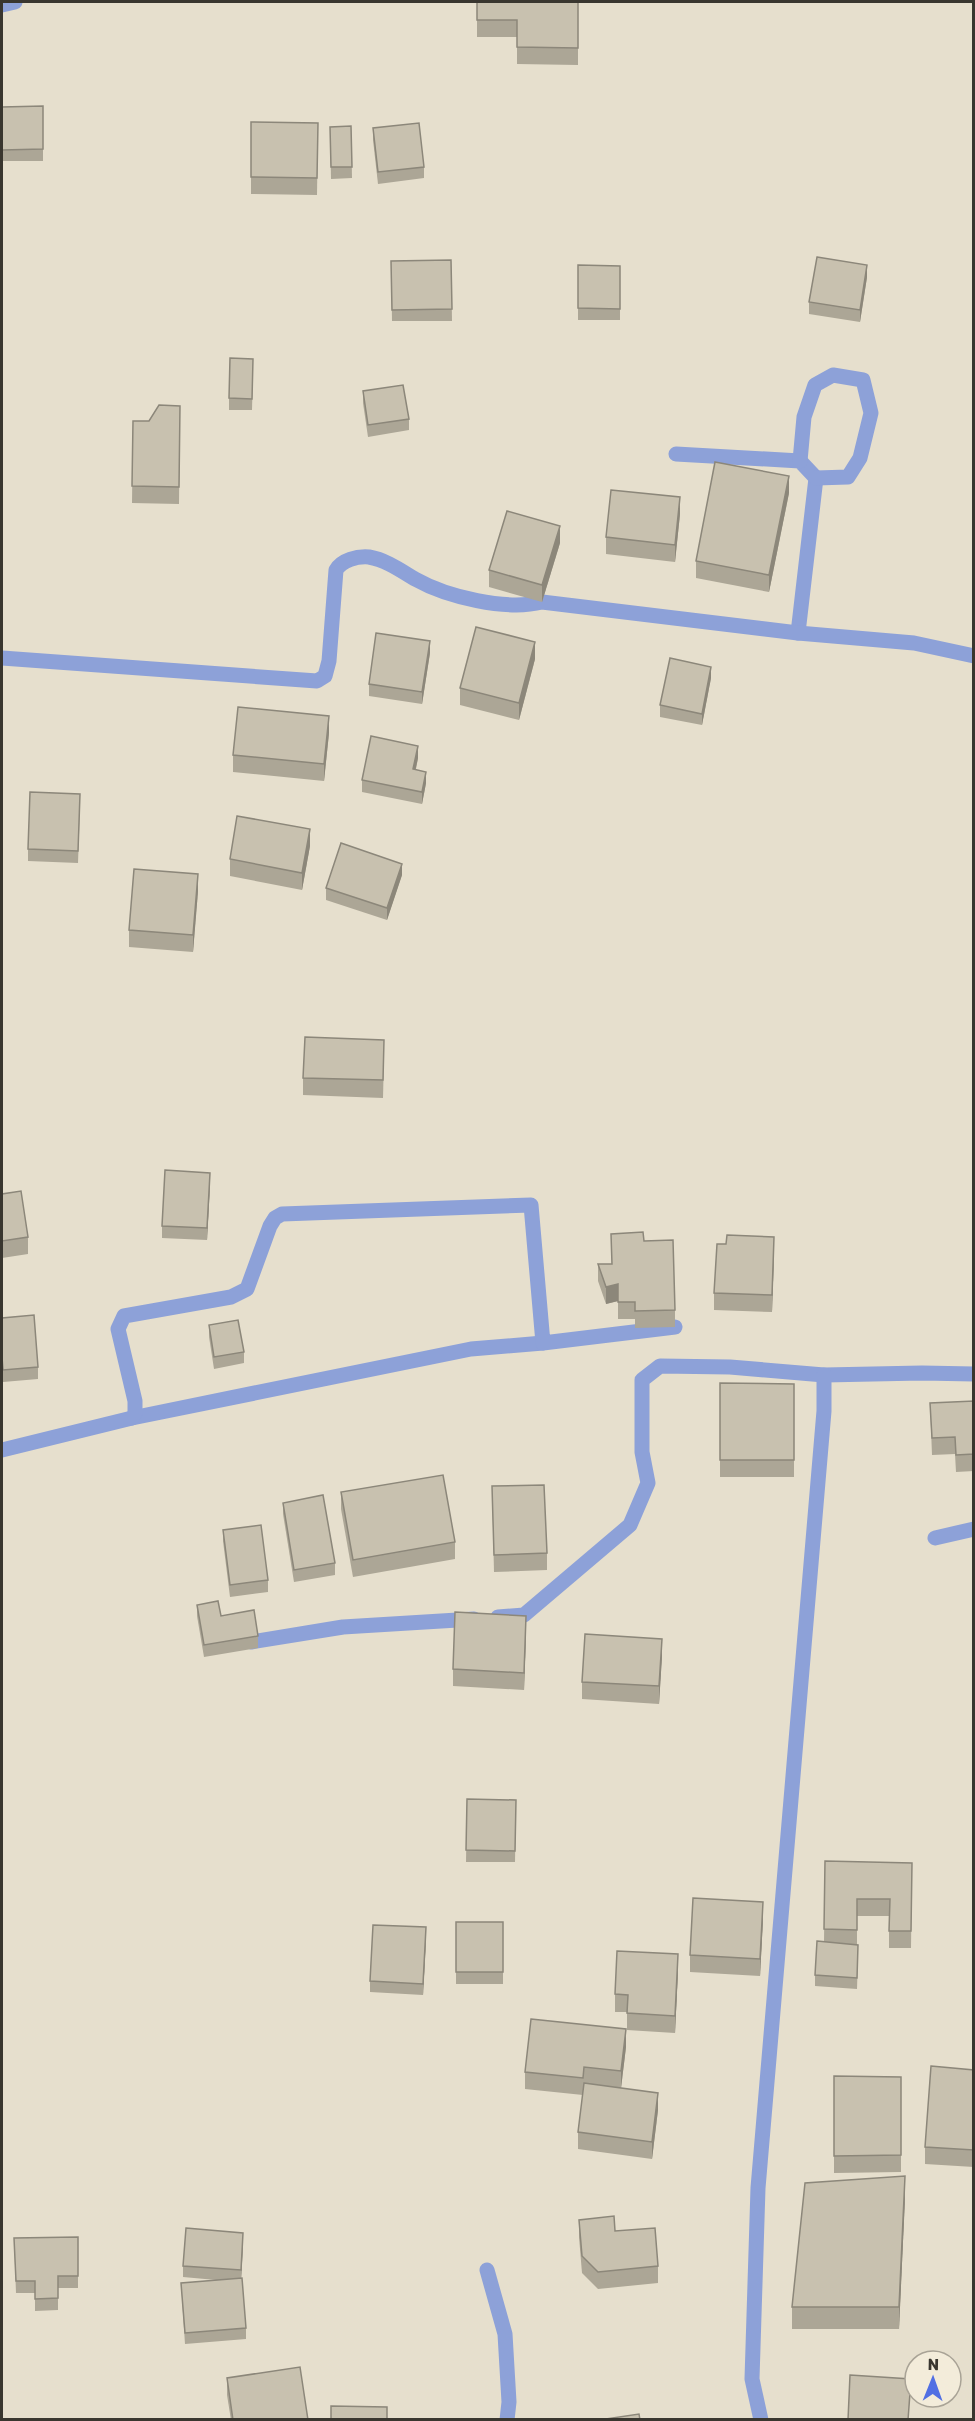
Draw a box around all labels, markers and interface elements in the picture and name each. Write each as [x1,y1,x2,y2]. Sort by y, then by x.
north arrow [903,2349,963,2409]
text: N [927,2355,939,2374]

